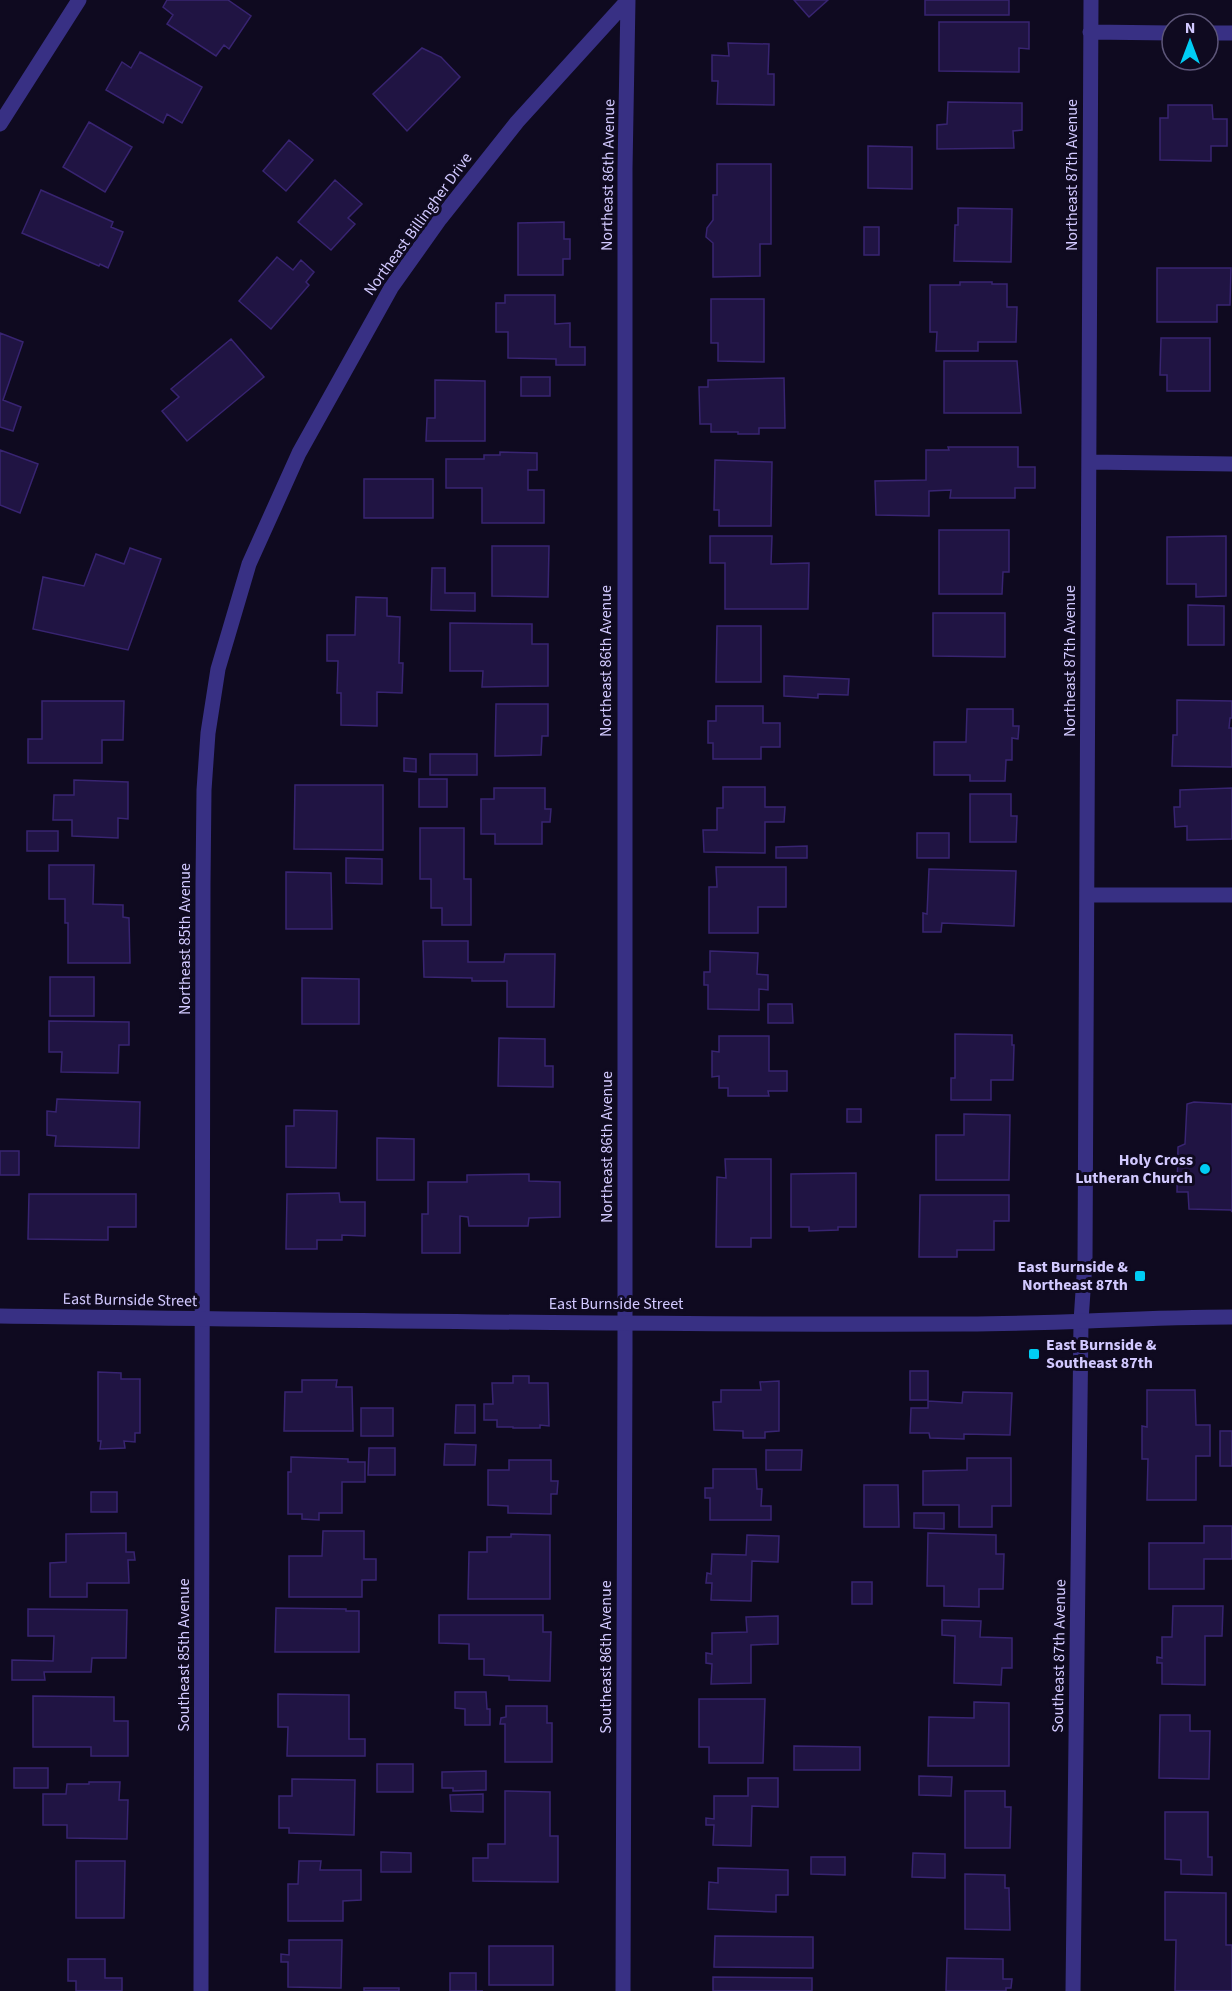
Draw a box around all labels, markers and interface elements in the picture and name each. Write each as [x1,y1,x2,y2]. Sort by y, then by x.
north arrow [1160,12,1220,72]
text: N [1185,17,1195,39]
street label: Northeast 86th Avenue [596,99,620,251]
street label: Northeast 87th Avenue [1061,99,1083,251]
street label: Northeast Billingher Drive [359,148,477,300]
street label: Northeast 86th Avenue [595,585,617,737]
street label: Northeast 87th Avenue [1059,585,1081,737]
street label: Northeast 85th Avenue [174,863,196,1015]
street label: Northeast 86th Avenue [596,1071,618,1223]
place label: Holy Cross Lutheran Church [1075,1149,1193,1189]
marker: Holy Cross Lutheran Church [1198,1162,1212,1176]
place label: East Burnside & Northeast 87th [1018,1256,1128,1296]
marker: East Burnside & Northeast 87th [1133,1269,1147,1283]
street label: East Burnside Street [62,1288,198,1312]
street label: East Burnside Street [549,1293,684,1315]
place label: East Burnside & Southeast 87th [1046,1334,1157,1374]
marker: East Burnside & Southeast 87th [1027,1347,1041,1361]
street label: Southeast 85th Avenue [173,1578,195,1732]
street label: Southeast 87th Avenue [1047,1579,1071,1733]
street label: Southeast 86th Avenue [595,1580,617,1734]

